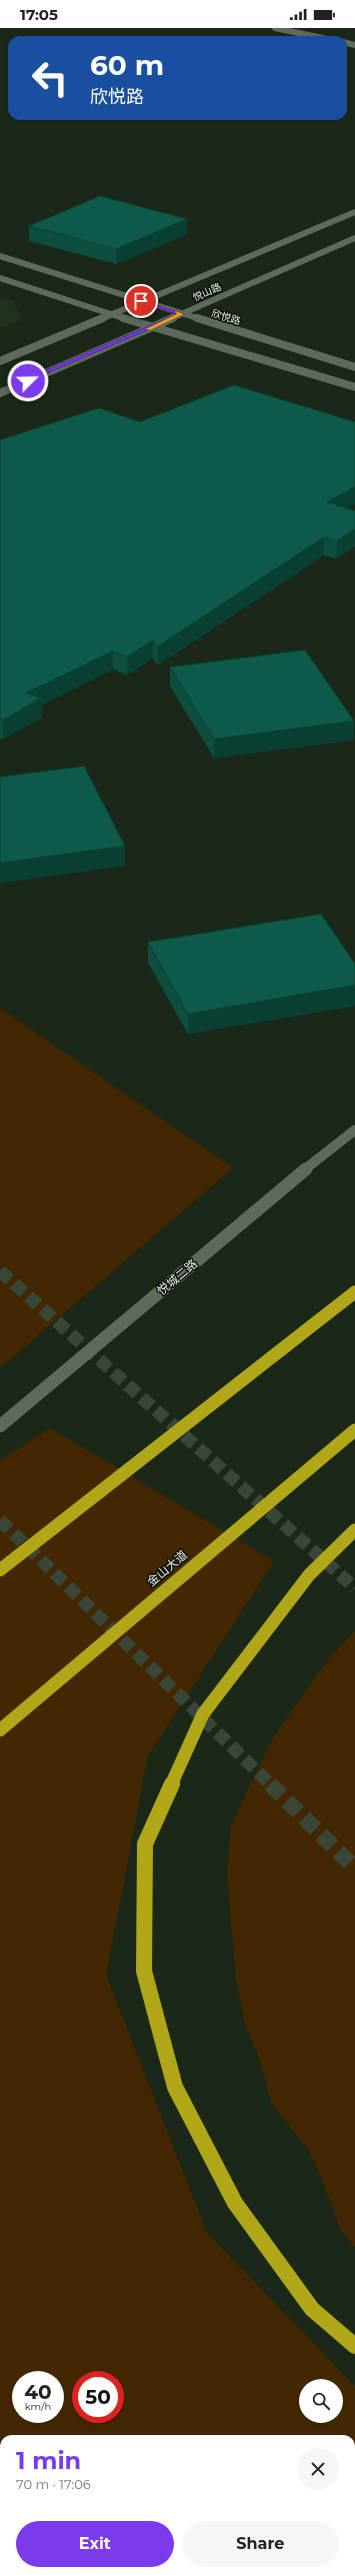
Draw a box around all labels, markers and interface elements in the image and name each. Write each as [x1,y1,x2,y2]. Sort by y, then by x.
text: 17:05 [20,5,58,24]
text: 60 m [90,48,164,82]
icon: left [24,52,76,104]
text: 欣悦路 [90,86,144,108]
street label: 悦山路 [191,280,223,304]
pin [124,284,158,318]
icon: arrive [130,290,152,312]
street label: 欣悦路 [210,306,242,328]
position arrow [7,360,49,402]
street label: 悦城二路 [154,1256,200,1298]
street label: 金山大道 [144,1547,190,1589]
speed limit sign: 50 [72,2371,124,2423]
map controls [299,2379,343,2423]
button: search [299,2379,343,2423]
text: 40 [24,2380,52,2404]
text: km/h [25,2400,51,2413]
text: 1 min [16,2446,81,2475]
button: close [297,2448,339,2490]
text: 70 m · 17:06 [16,2476,91,2492]
button: Exit [16,2521,174,2567]
button: Share [182,2521,339,2567]

